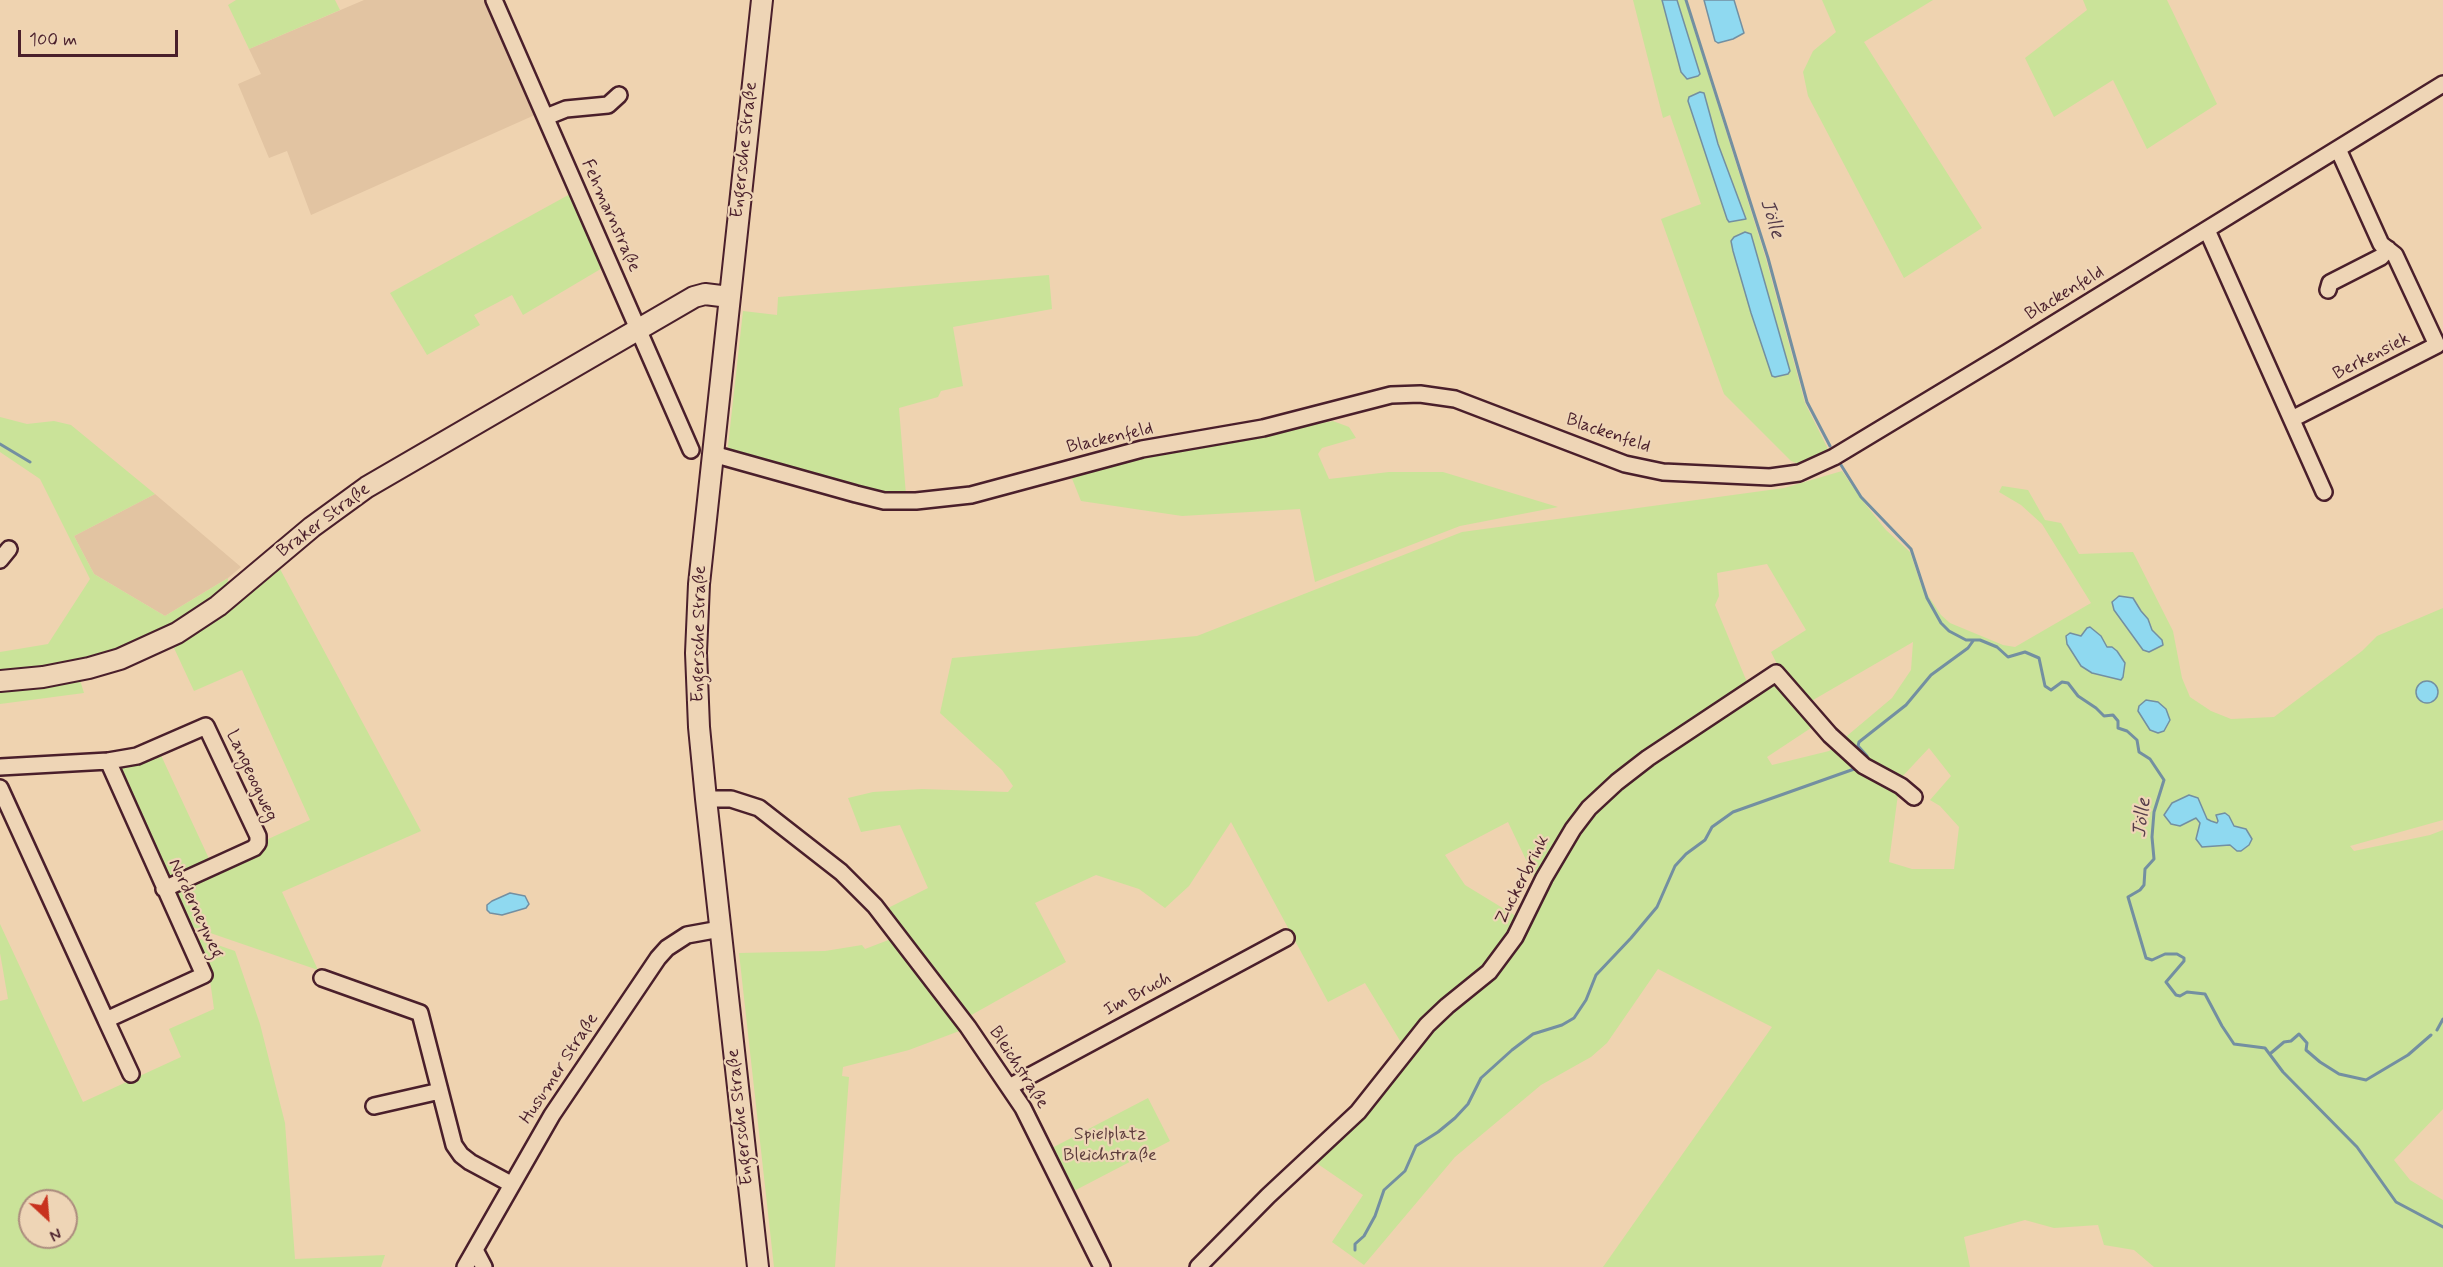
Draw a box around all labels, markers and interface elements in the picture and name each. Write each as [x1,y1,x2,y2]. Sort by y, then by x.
scale bar [21,18,182,56]
text: 100 m [29,28,77,52]
street label: Engersche Straße [727,81,763,219]
street label: Fehmarnstraße [575,156,645,276]
water label: Jölle [1753,196,1789,242]
street label: Blackenfeld [2022,262,2108,326]
street label: Berkensiek [2330,328,2414,386]
street label: Blackenfeld [1563,409,1653,459]
street label: Blackenfeld [1065,419,1155,459]
street label: Braker Straße [273,479,375,563]
street label: Engersche Straße [688,565,712,703]
street label: Langeoogweg [220,727,282,825]
water label: Jölle [2129,797,2157,839]
street label: Zuckerbrink [1491,832,1555,928]
street label: Norderneyweg [163,856,227,962]
street label: Im Bruch [1101,968,1175,1022]
street label: Husumer Straße [516,1009,604,1129]
street label: Bleichstraße [983,1023,1053,1113]
street label: Engersche Straße [723,1048,759,1186]
park label: Spielplatz Bleichstraße [1063,1124,1157,1166]
north arrow [18,1189,78,1249]
text: N [46,1222,65,1246]

